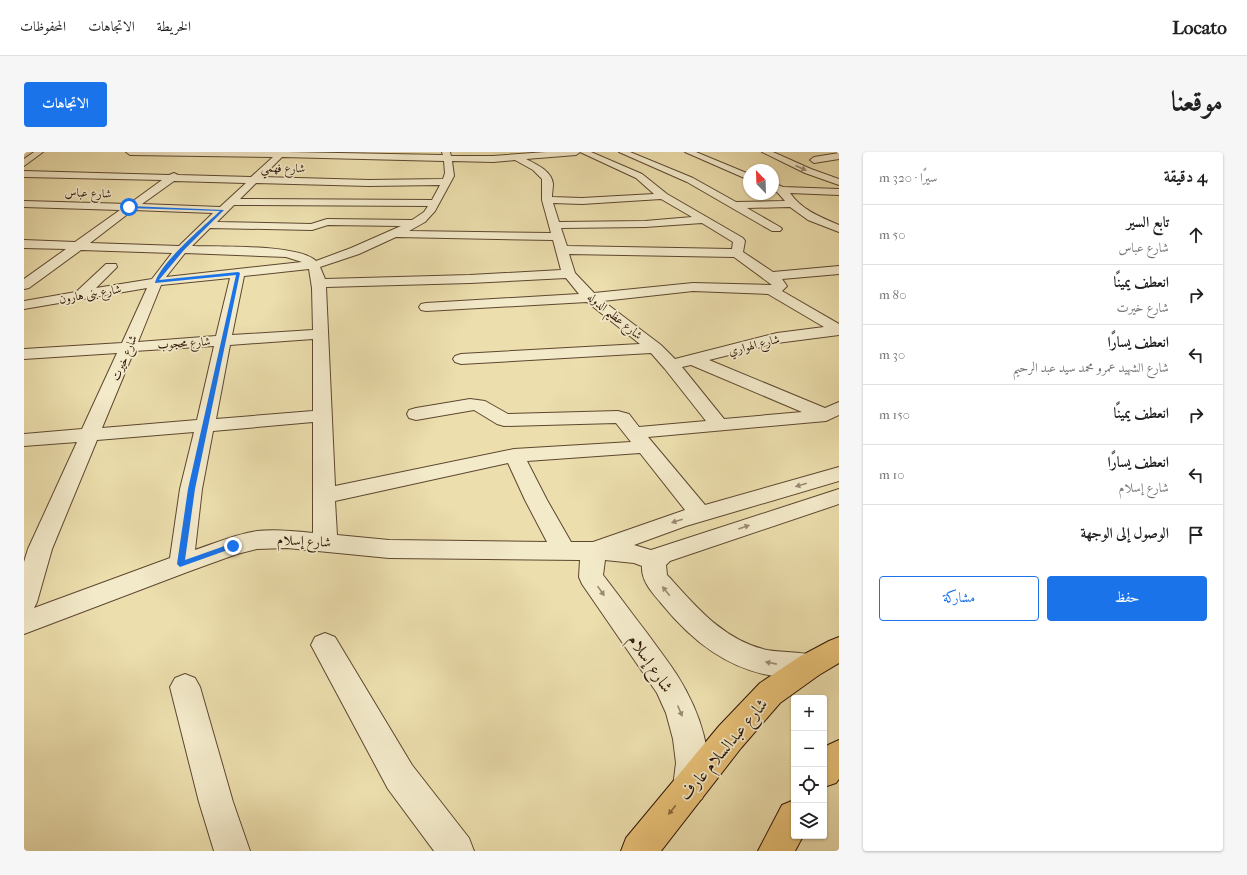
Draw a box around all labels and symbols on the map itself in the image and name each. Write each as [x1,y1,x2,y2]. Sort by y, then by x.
street label: شارع فهمي [261,161,305,180]
north arrow [743,164,779,200]
one-way arrow [796,165,807,171]
street label: شارع عباس [64,185,112,205]
route start [120,198,138,216]
street label: شارع بنى هارون [58,282,123,310]
street label: شارع عظيم الدوله [582,290,645,346]
street label: شارع الهواري [727,332,782,362]
street label: شارع خيرت [108,333,144,385]
street label: شارع محجوب [157,334,211,356]
one-way arrow [795,482,807,488]
one-way arrow [670,518,682,524]
one-way arrow [738,523,750,529]
street label: شارع إسلام [276,531,332,555]
route end [224,537,242,555]
one-way arrow [596,586,604,596]
one-way arrow [662,586,671,596]
street label: شارع إسلام [620,630,678,699]
one-way arrow [764,659,777,665]
street label: شارع عبدالسلام عارف [675,694,775,807]
one-way arrow [677,705,683,716]
one-way arrow [667,805,676,816]

